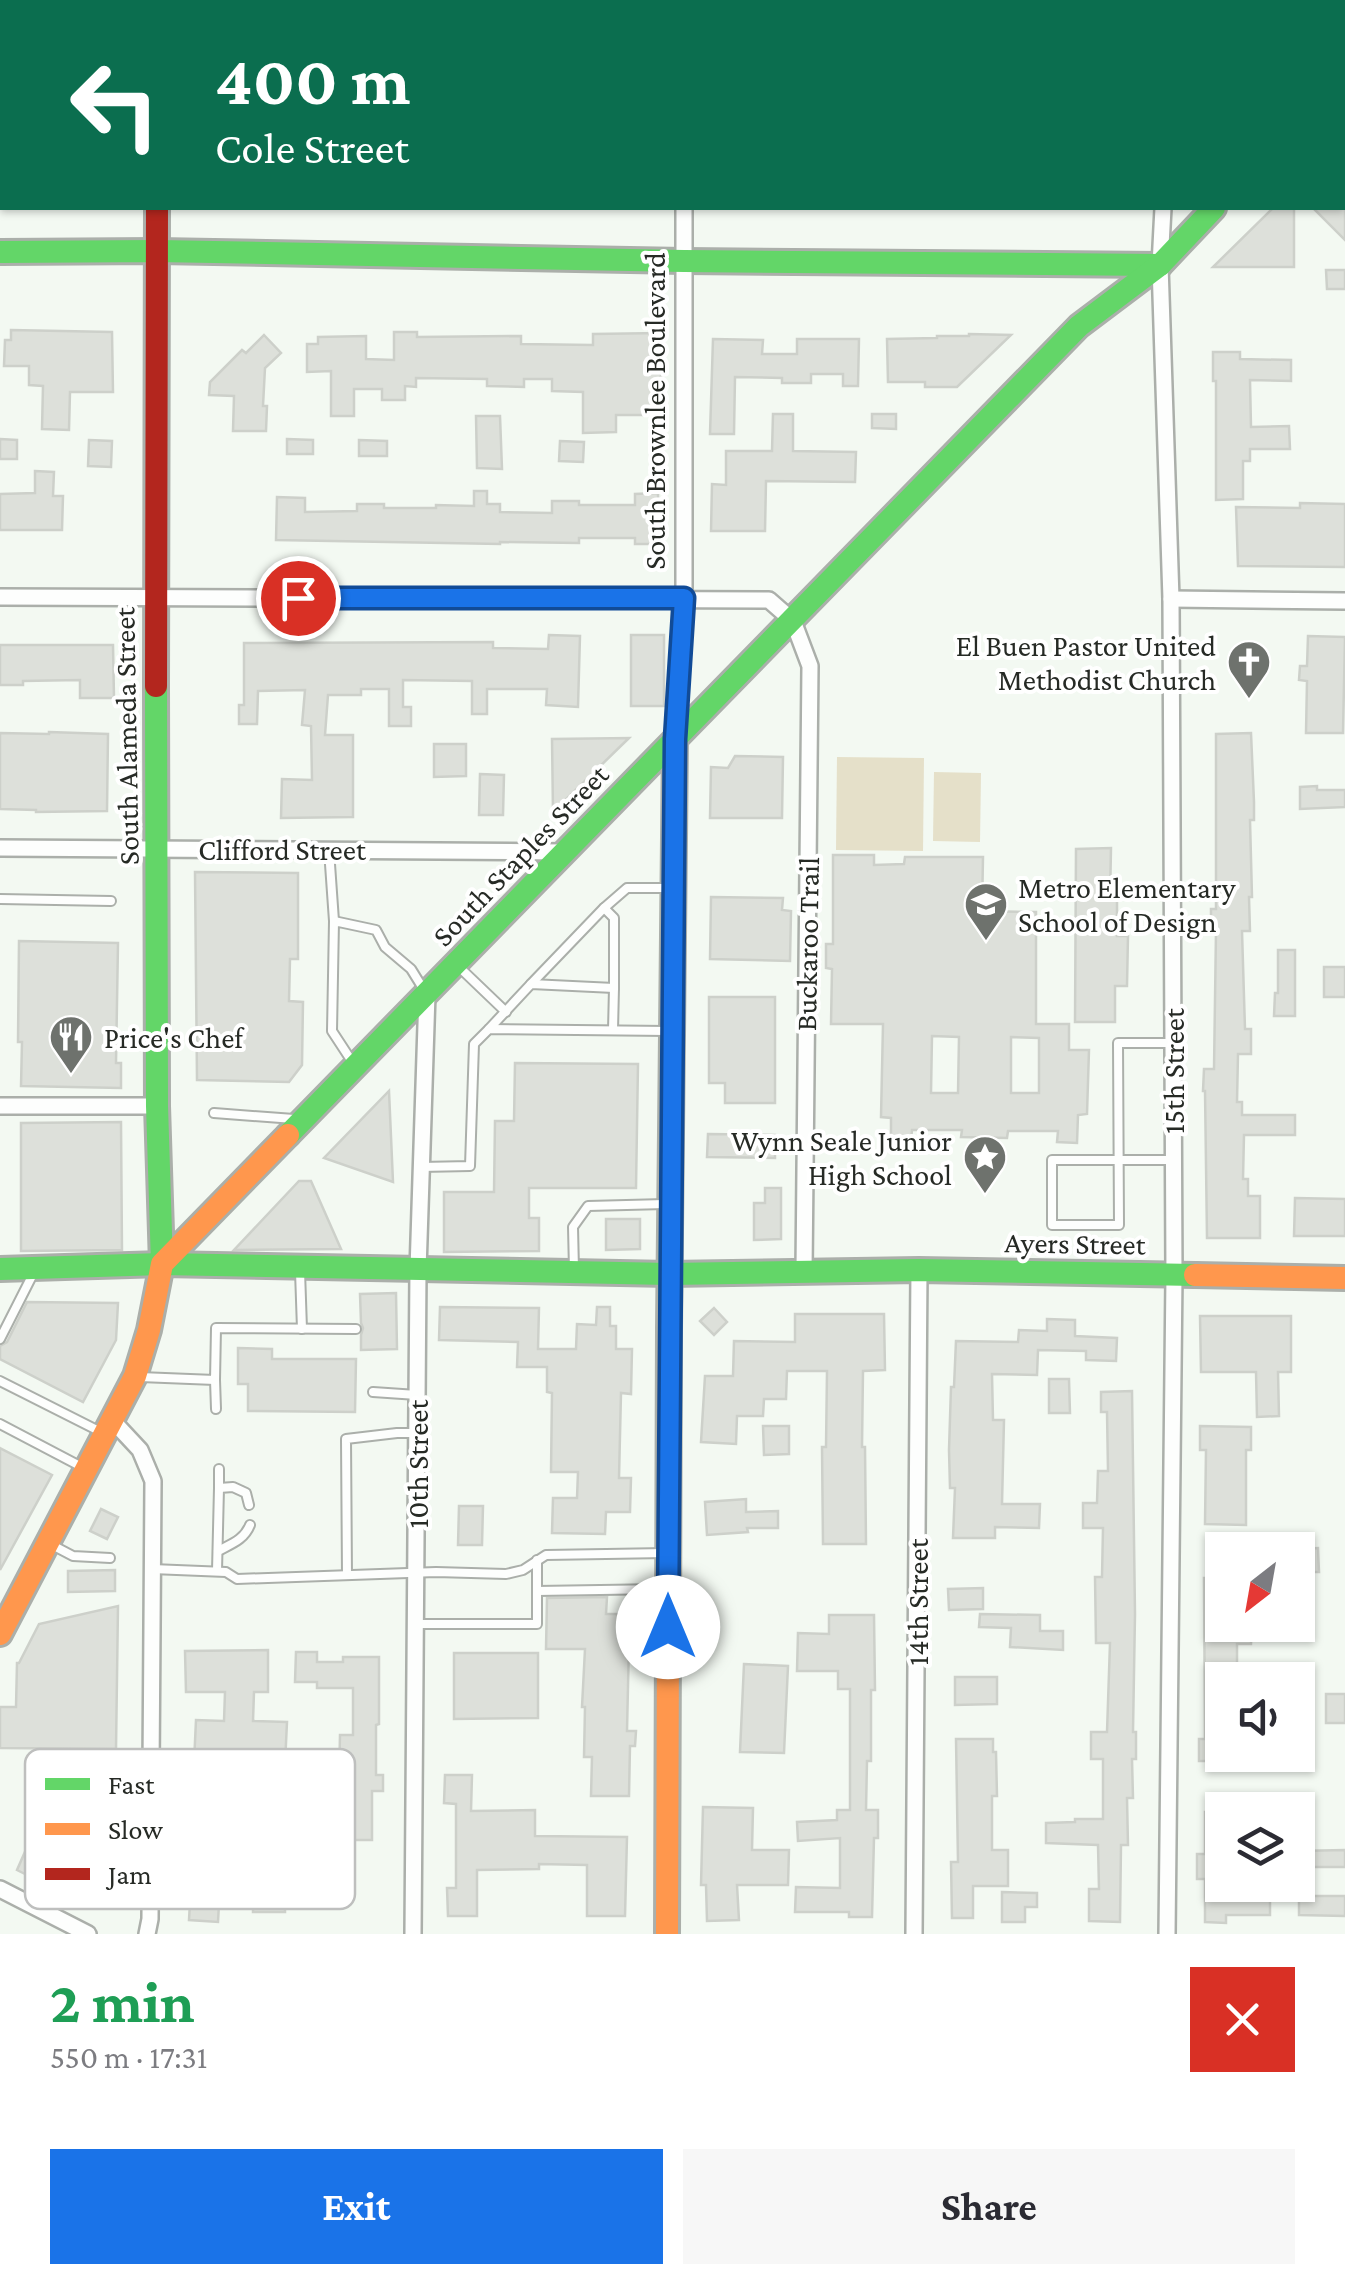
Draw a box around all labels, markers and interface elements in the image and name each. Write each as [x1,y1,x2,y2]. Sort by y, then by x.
icon: left [50,40,180,170]
text: 400 m [215,41,411,119]
text: Cole Street [215,123,409,173]
street label: South Brownlee Boulevard [638,252,671,570]
pin [256,556,341,641]
icon: arrive [271,571,326,626]
street label: South Alameda Street [107,606,145,865]
place label: El Buen Pastor United Methodist Church [956,629,1216,696]
church icon: El Buen Pastor United Methodist Church [1226,639,1272,700]
street label: South Staples Street [425,757,616,953]
street label: Clifford Street [198,833,367,866]
street label: Buckaroo Trail [789,857,825,1031]
place label: Metro Elementary School of Design [1018,871,1236,939]
school or university icon: Metro Elementary School of Design [963,881,1009,942]
street label: 15th Street [1157,1007,1190,1134]
restaurant icon: Price's Chef [48,1014,94,1075]
place label: Price's Chef [104,1021,245,1054]
place label: Wynn Seale Junior High School [731,1124,952,1192]
place icon: Wynn Seale Junior High School [962,1134,1008,1195]
street label: Ayers Street [1004,1225,1147,1262]
street label: 10th Street [401,1399,434,1528]
north arrow [1205,1532,1315,1642]
map controls [1205,1532,1315,1902]
street label: 14th Street [901,1537,934,1666]
position arrow [616,1575,720,1679]
button: sound [1205,1662,1315,1772]
legend [25,1749,355,1909]
text: Fast [108,1769,155,1800]
button: layers [1205,1792,1315,1902]
text: Slow [108,1814,163,1845]
text: Jam [105,1859,152,1890]
button: close [1190,1967,1295,2072]
text: 2 min [50,1968,195,2035]
text: 550 m · 17:31 [50,2039,207,2075]
button: Exit [50,2149,663,2264]
button: Share [683,2149,1295,2264]

